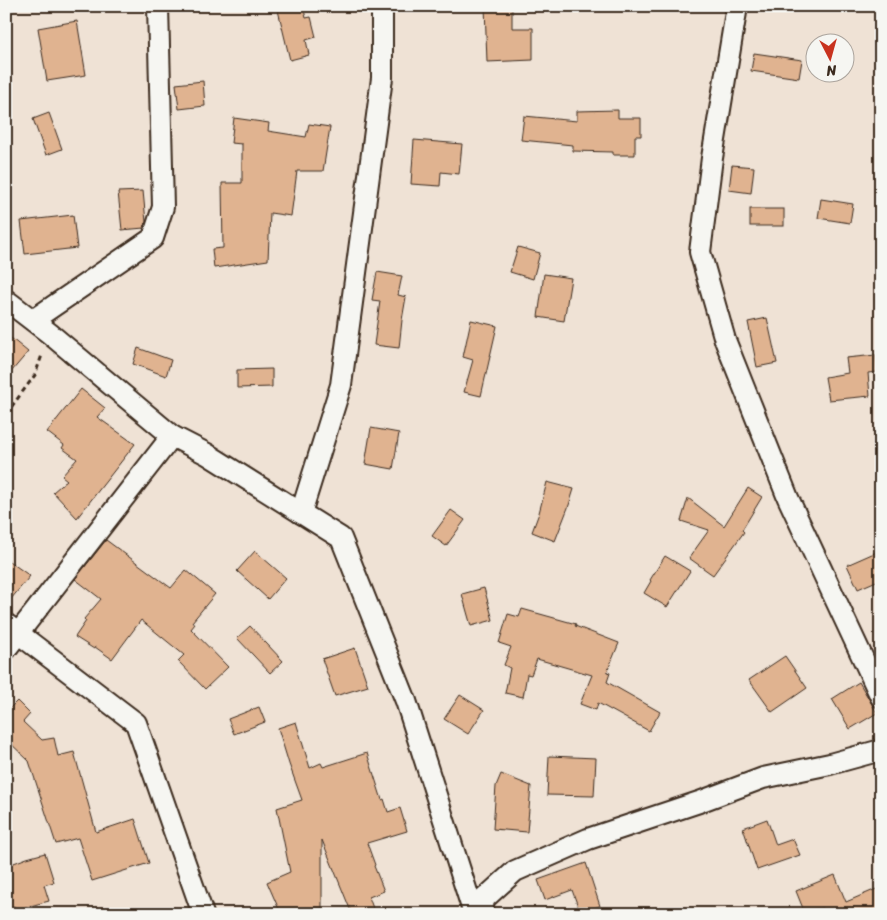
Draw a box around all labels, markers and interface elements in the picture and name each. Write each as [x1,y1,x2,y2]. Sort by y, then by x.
north arrow [804,32,854,82]
text: N [825,57,838,83]

